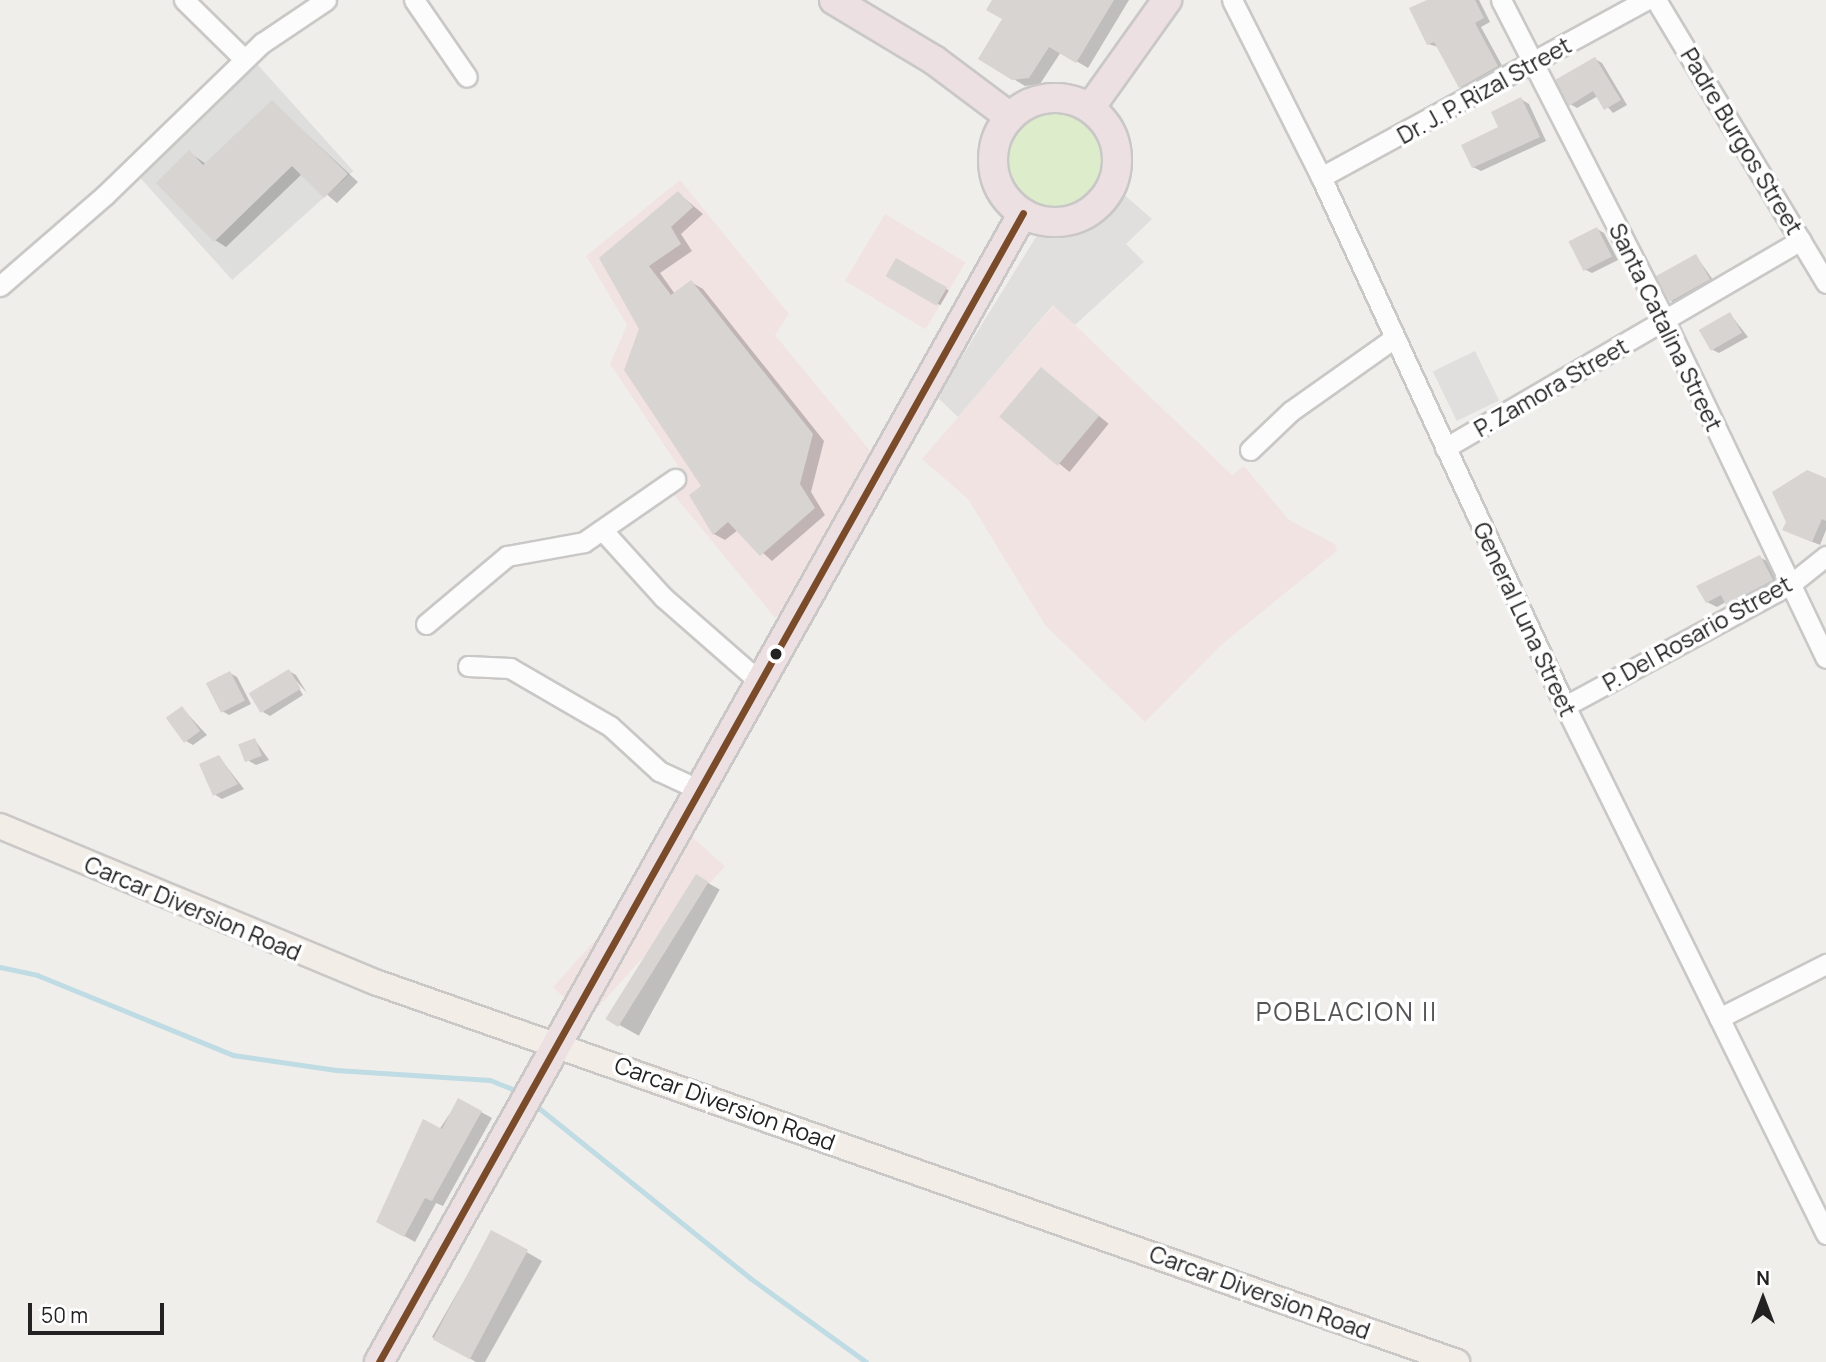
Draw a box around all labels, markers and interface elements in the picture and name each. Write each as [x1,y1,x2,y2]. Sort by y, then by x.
street label: Dr. J. P. Rizal Street [1392,31,1576,149]
street label: Padre Burgos Street [1675,43,1809,239]
street label: Santa Catalina Street [1604,219,1728,435]
street label: P. Zamora Street [1469,332,1633,442]
street label: General Luna Street [1468,518,1582,720]
street label: P. Del Rosario Street [1598,570,1796,696]
unlabelled marker [769,647,783,661]
street label: Carcar Diversion Road [80,850,306,966]
district label: POBLACION II [1257,996,1437,1028]
street label: Carcar Diversion Road [611,1050,839,1156]
street label: Carcar Diversion Road [1146,1239,1374,1345]
north arrow [1728,1264,1798,1334]
text: N [1756,1265,1770,1291]
scale bar [32,1288,168,1332]
text: 50 m [41,1301,88,1329]

